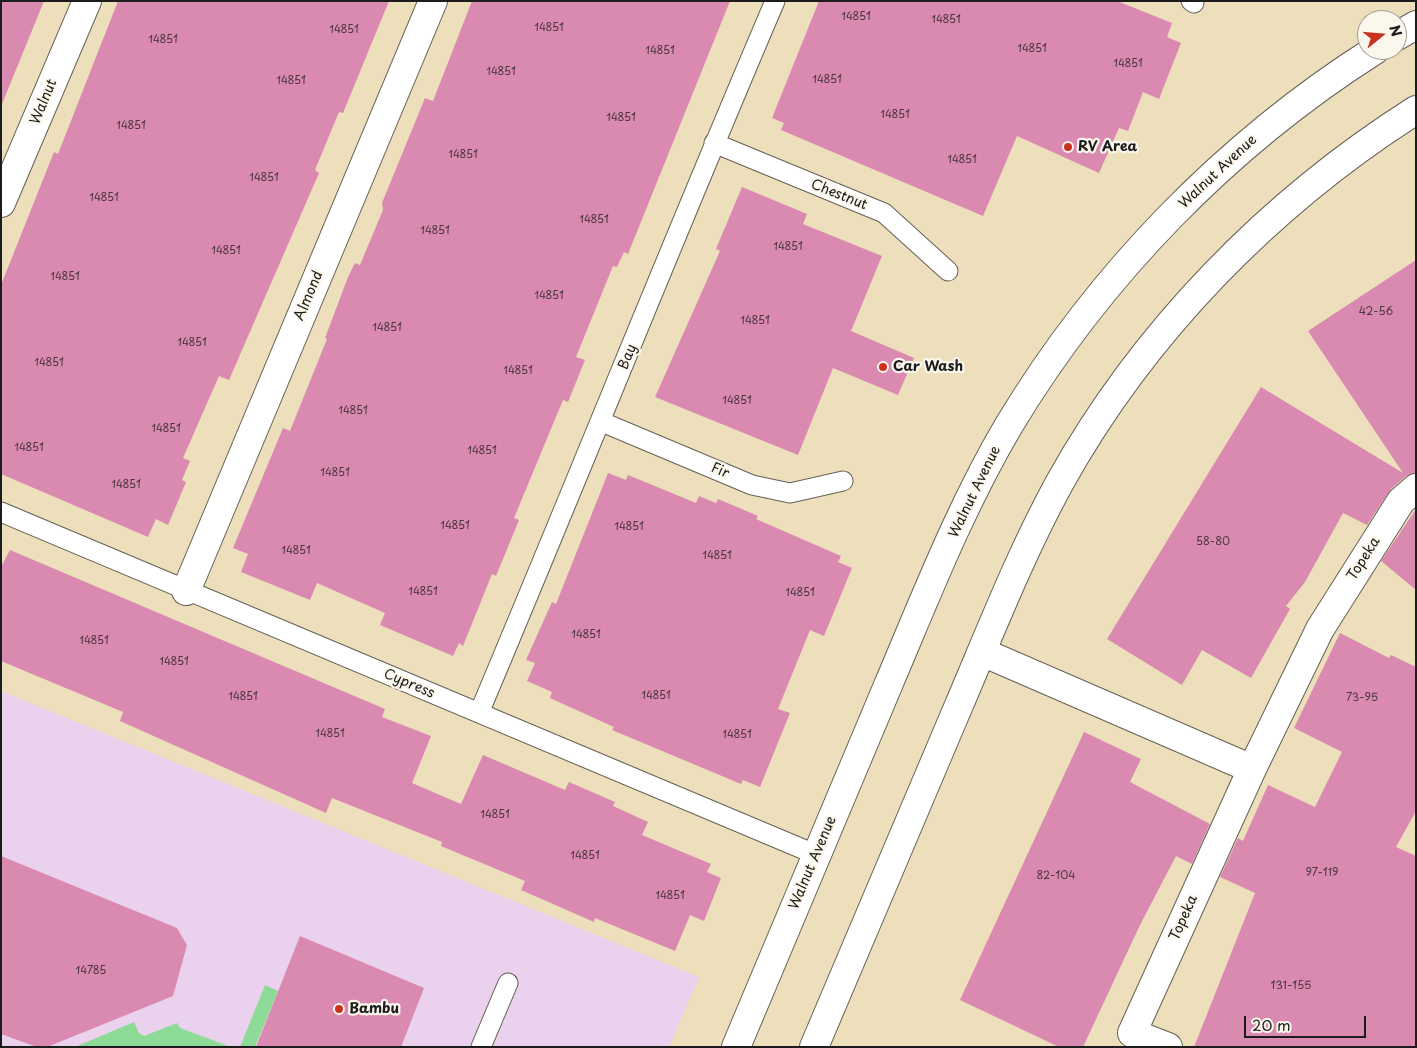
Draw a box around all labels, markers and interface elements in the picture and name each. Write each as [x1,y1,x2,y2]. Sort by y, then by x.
house number: 14851 [841,10,871,24]
north arrow [1357,10,1407,60]
house number: 14851 [931,13,961,27]
house number: 14851 [534,21,564,35]
text: N [1384,22,1408,39]
house number: 14851 [329,23,359,37]
house number: 14851 [148,33,178,47]
house number: 14851 [1017,42,1047,56]
house number: 14851 [645,44,675,58]
house number: 14851 [1113,57,1143,71]
house number: 14851 [486,65,516,79]
house number: 14851 [812,73,842,87]
house number: 14851 [276,74,306,88]
street label: Walnut [27,77,61,127]
house number: 14851 [880,108,910,122]
house number: 14851 [606,111,636,125]
house number: 14851 [116,119,146,133]
street label: Walnut Avenue [1176,132,1260,212]
place label: RV Area [1078,139,1137,155]
marker: RV Area [1062,141,1074,153]
house number: 14851 [448,148,478,162]
house number: 14851 [947,153,977,167]
house number: 14851 [249,171,279,185]
street label: Chestnut [808,176,870,214]
house number: 14851 [89,191,119,205]
house number: 14851 [579,213,609,227]
house number: 14851 [420,224,450,238]
house number: 14851 [773,240,803,254]
house number: 14851 [211,244,241,258]
street label: Almond [291,269,327,323]
house number: 14851 [50,270,80,284]
house number: 14851 [534,289,564,303]
house number: 42-56 [1359,305,1393,319]
house number: 14851 [740,314,770,328]
house number: 14851 [372,321,402,335]
house number: 14851 [177,336,207,350]
street label: Bay [615,342,641,372]
house number: 14851 [34,356,64,370]
place label: Car Wash [893,359,963,375]
marker: Car Wash [877,361,889,373]
house number: 14851 [503,364,533,378]
house number: 14851 [722,394,752,408]
house number: 14851 [338,404,368,418]
house number: 14851 [151,422,181,436]
house number: 14851 [14,441,44,455]
street label: Walnut Avenue [946,443,1004,541]
house number: 14851 [467,444,497,458]
street label: Fir [708,460,732,482]
house number: 14851 [320,466,350,480]
house number: 14851 [111,478,141,492]
house number: 14851 [440,519,470,533]
house number: 14851 [614,520,644,534]
street label: Topeka [1344,534,1384,584]
house number: 58-80 [1196,535,1230,549]
house number: 14851 [281,544,311,558]
house number: 14851 [702,549,732,563]
house number: 14851 [408,585,438,599]
house number: 14851 [785,586,815,600]
house number: 14851 [571,628,601,642]
house number: 14851 [79,634,109,648]
house number: 14851 [159,655,189,669]
street label: Cypress [381,666,437,702]
house number: 14851 [641,689,671,703]
house number: 14851 [228,690,258,704]
house number: 73-95 [1346,691,1378,705]
house number: 14851 [315,727,345,741]
house number: 14851 [722,728,752,742]
house number: 14851 [480,808,510,822]
street label: Walnut Avenue [786,814,840,912]
house number: 14851 [570,849,600,863]
house number: 97-119 [1305,866,1339,880]
house number: 82-104 [1036,869,1076,883]
house number: 14851 [655,889,685,903]
street label: Topeka [1166,892,1202,944]
house number: 14785 [76,964,106,978]
house number: 131-155 [1271,979,1311,993]
place label: Bambu [349,1001,399,1017]
marker: Bambu [333,1003,345,1015]
scale bar [1247,1006,1370,1038]
text: 20 m [1252,1013,1291,1036]

